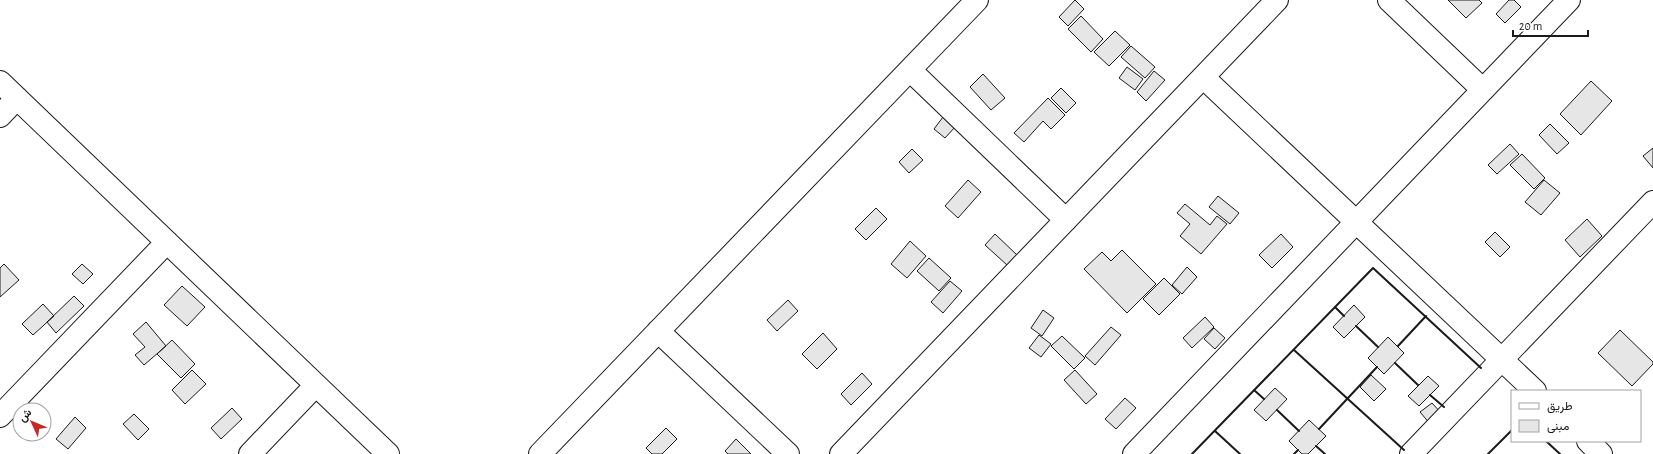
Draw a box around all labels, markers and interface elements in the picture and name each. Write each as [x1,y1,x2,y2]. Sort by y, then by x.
scale bar [1513,12,1588,38]
text: 20 m [1519,20,1542,32]
legend [1511,390,1641,442]
text: طريق [1547,400,1573,414]
north arrow [12,402,52,442]
text: ش [17,407,34,425]
text: مبنى [1547,420,1569,434]

